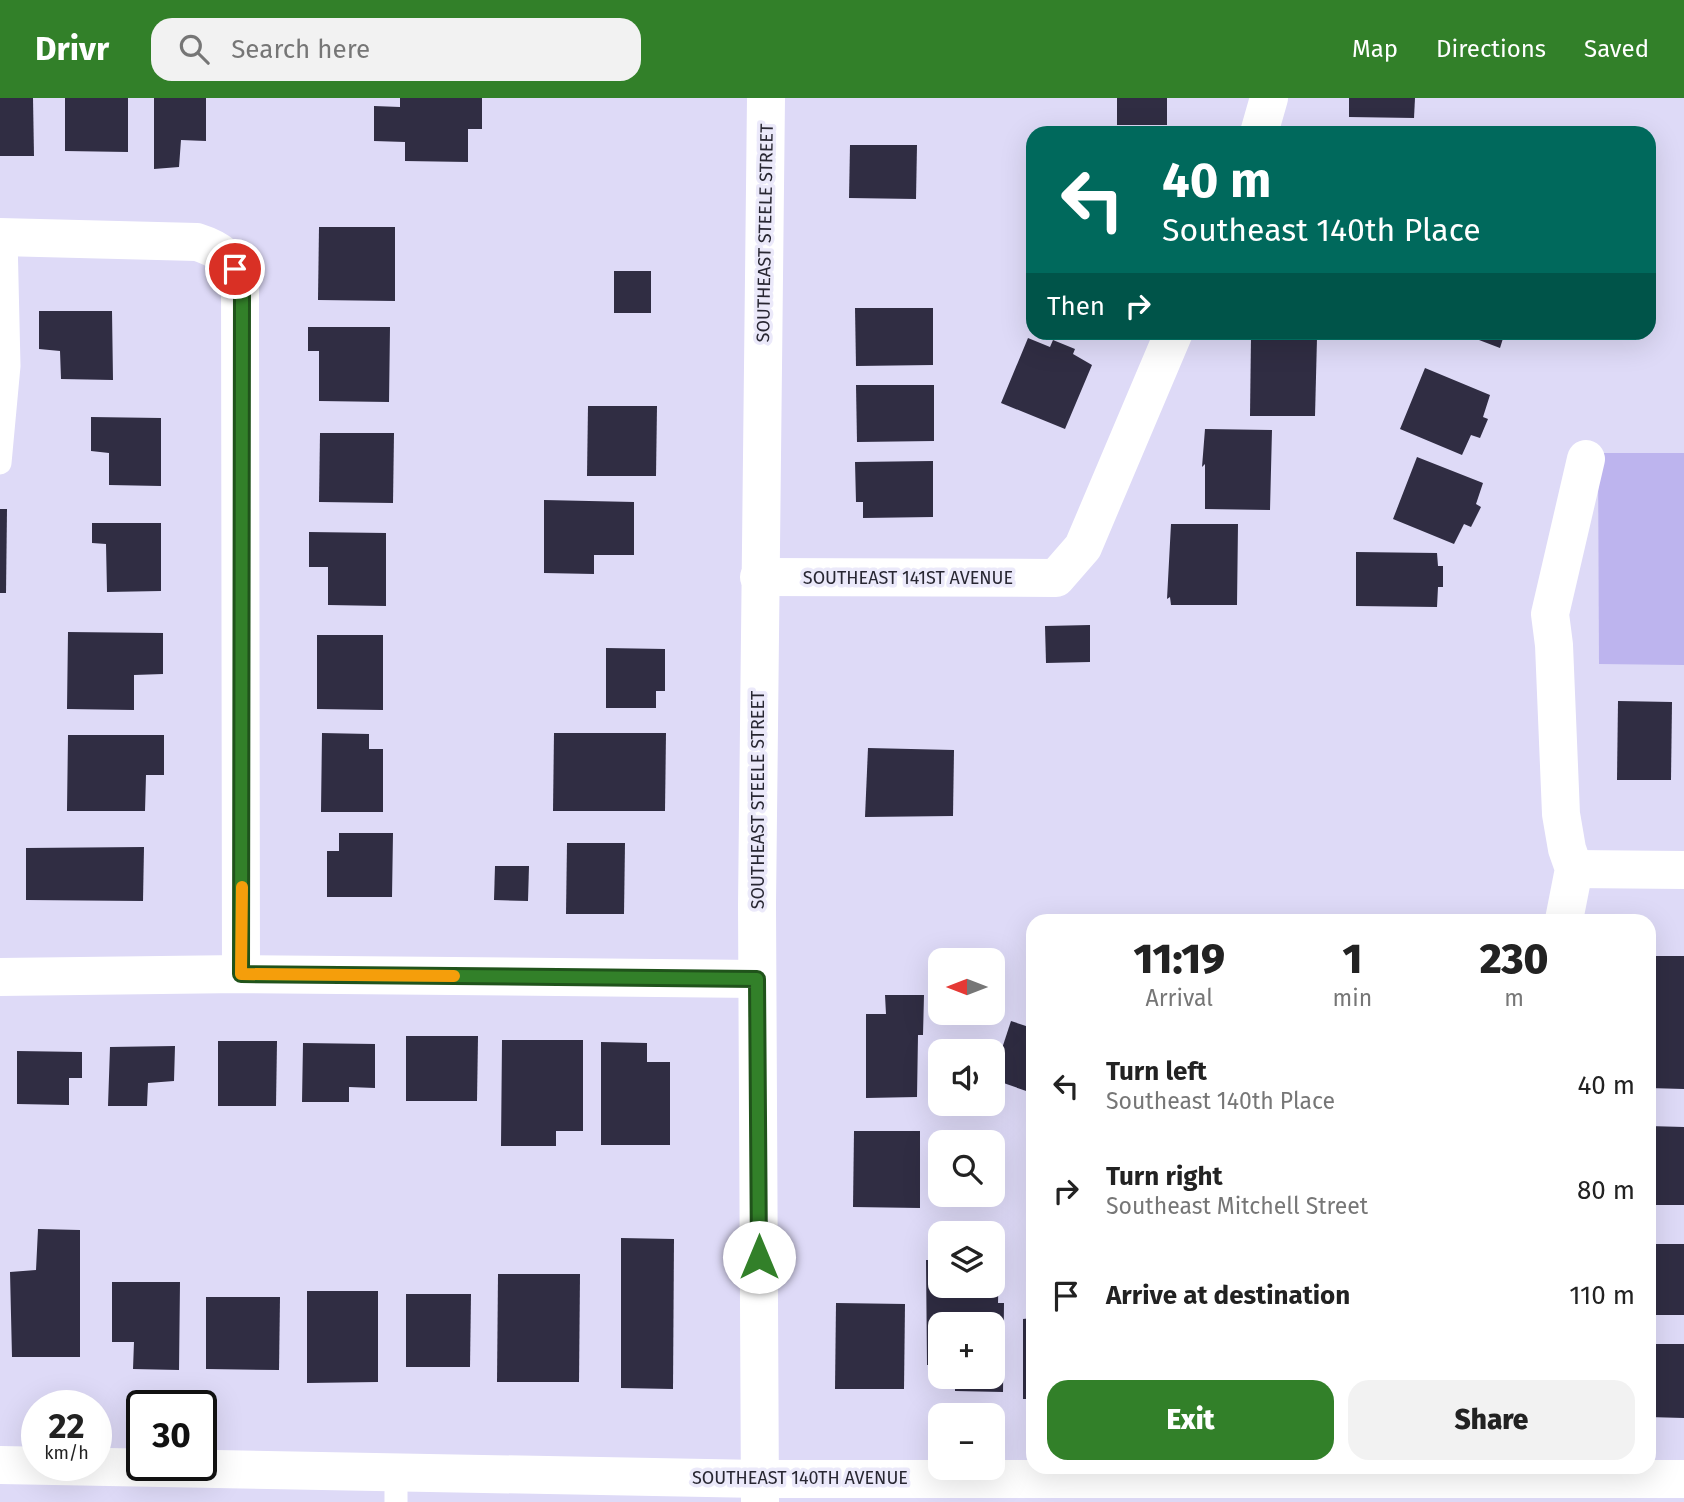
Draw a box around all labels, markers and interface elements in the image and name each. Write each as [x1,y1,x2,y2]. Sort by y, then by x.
search box [151,18,641,81]
text: Drivr [35,29,109,69]
icon: search [175,30,213,68]
text: Search here [231,34,370,65]
text: Map [1352,35,1398,63]
text: Directions [1436,35,1546,63]
text: Saved [1584,35,1649,63]
street label: SOUTHEAST STEELE STREET [752,123,778,343]
text: 40 m [1162,151,1271,210]
icon: left [1047,154,1138,245]
text: Southeast 140th Place [1162,211,1481,249]
pin [205,239,265,299]
icon: arrive [216,250,254,288]
icon: right [1119,287,1157,325]
text: Then [1047,291,1105,322]
street label: SOUTHEAST 141ST AVENUE [803,567,1013,589]
street label: SOUTHEAST STEELE STREET [747,690,769,909]
text: 11:19 [1133,934,1225,984]
text: 1 [1342,934,1362,984]
text: 230 [1480,934,1548,984]
north arrow [928,948,1004,1026]
map controls [928,948,1005,1480]
text: Arrival [1146,984,1213,1012]
text: min [1333,984,1372,1012]
text: m [1504,984,1524,1012]
button: sound [928,1039,1005,1116]
text: Turn left [1106,1056,1207,1087]
icon: left [1047,1067,1085,1105]
text: 40 m [1577,1070,1635,1101]
text: Southeast 140th Place [1106,1087,1335,1115]
button: search [928,1130,1005,1207]
text: Turn right [1106,1161,1223,1192]
icon: right [1047,1172,1085,1210]
text: 80 m [1577,1175,1635,1206]
text: Southeast Mitchell Street [1106,1192,1368,1220]
position arrow [722,1220,796,1294]
button: layers [928,1221,1005,1298]
icon: arrive [1047,1277,1085,1315]
text: Arrive at destination [1106,1280,1350,1311]
text: 110 m [1569,1280,1635,1311]
button: + [928,1312,1005,1389]
button: Exit [1047,1380,1334,1460]
button: Share [1348,1380,1635,1460]
speed limit sign: 30 [126,1390,217,1481]
button: − [928,1403,1005,1480]
text: 22 [48,1405,85,1447]
text: km/h [44,1442,89,1464]
street label: SOUTHEAST 140TH AVENUE [692,1467,908,1489]

